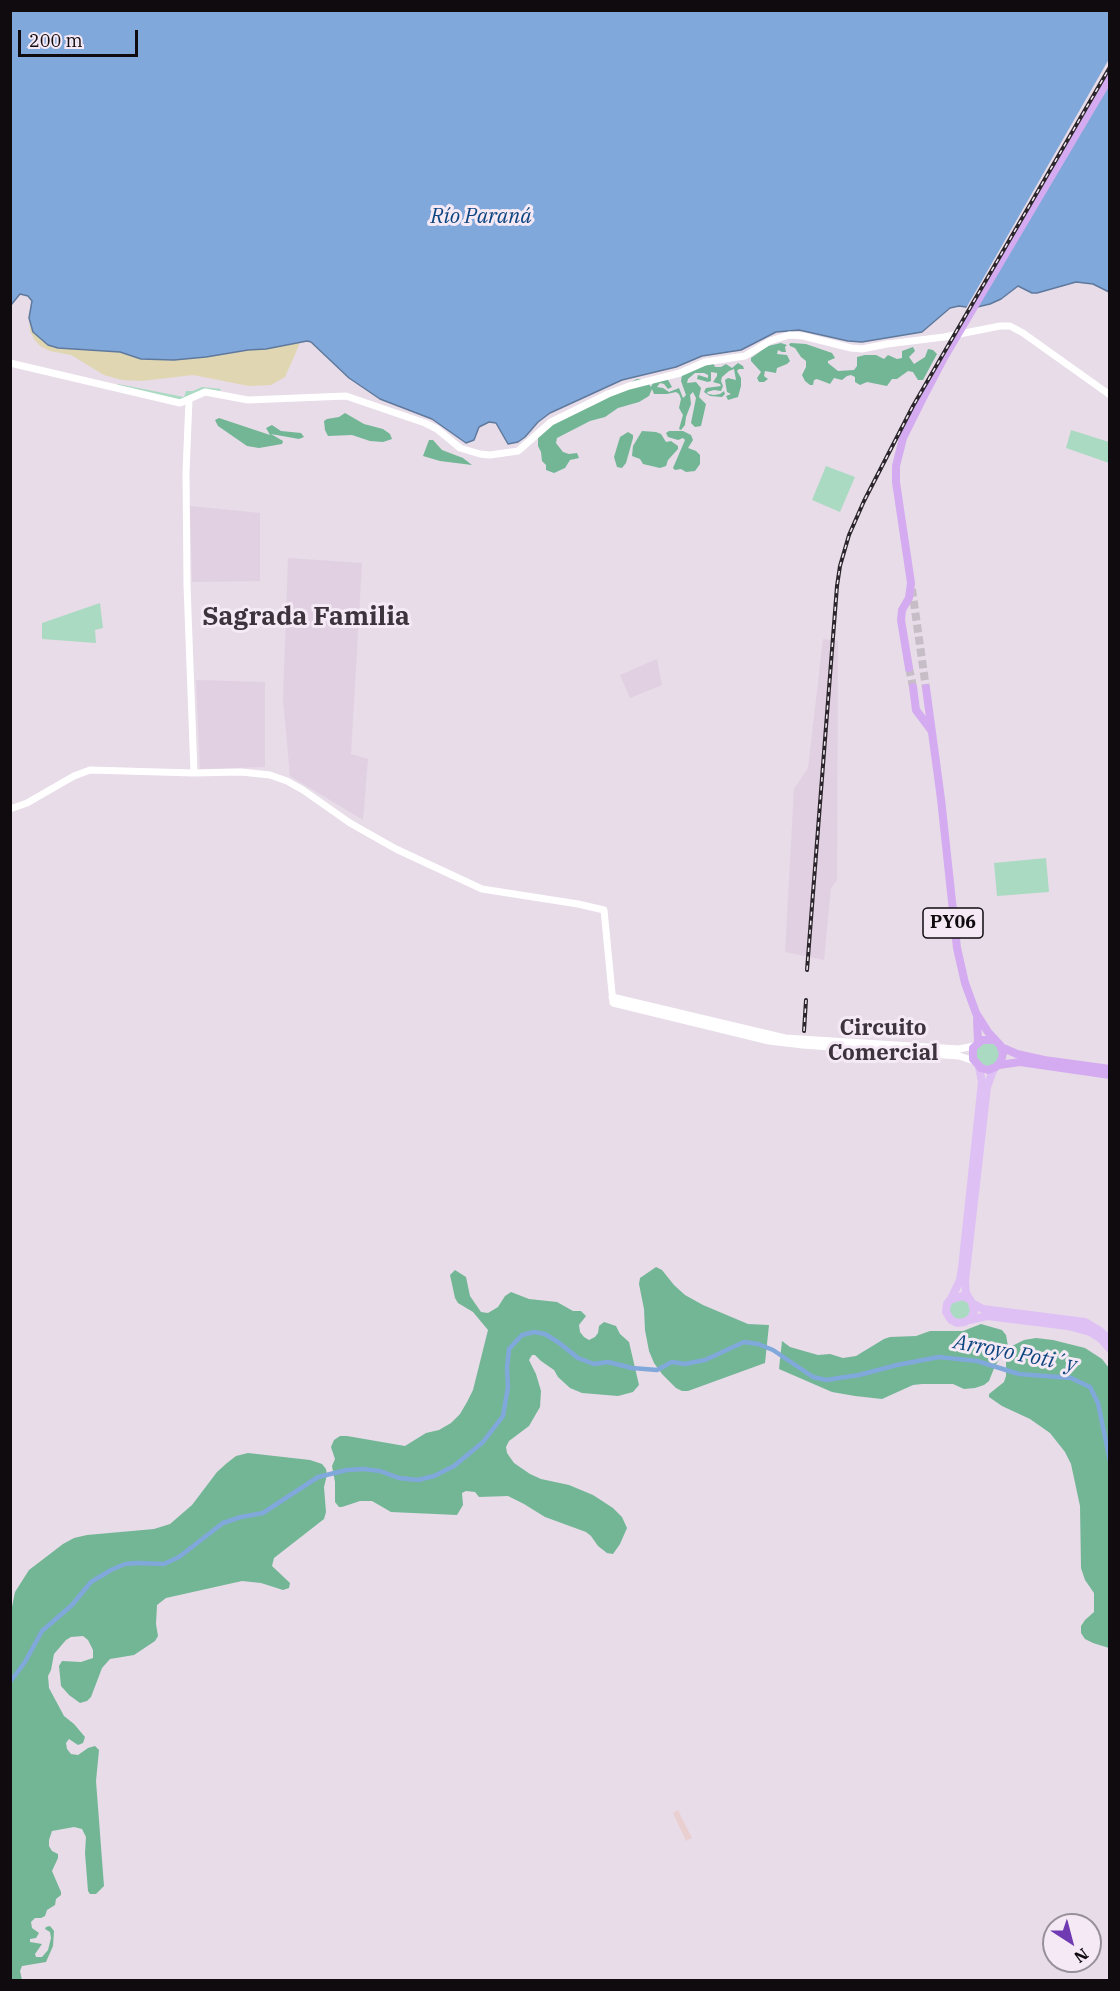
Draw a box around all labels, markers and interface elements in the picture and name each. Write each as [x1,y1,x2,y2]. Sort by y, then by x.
scale bar [21,18,141,56]
text: 200 m [29,29,83,52]
water label: Río Paraná [430,204,532,230]
district label: Sagrada Familia [202,601,410,633]
road number: PY06 [923,908,983,938]
district label: Circuito Comercial [828,1016,938,1068]
water label: Arroyo Poti´y [951,1330,1079,1378]
north arrow [1042,1913,1102,1973]
text: N [1070,1944,1092,1968]

